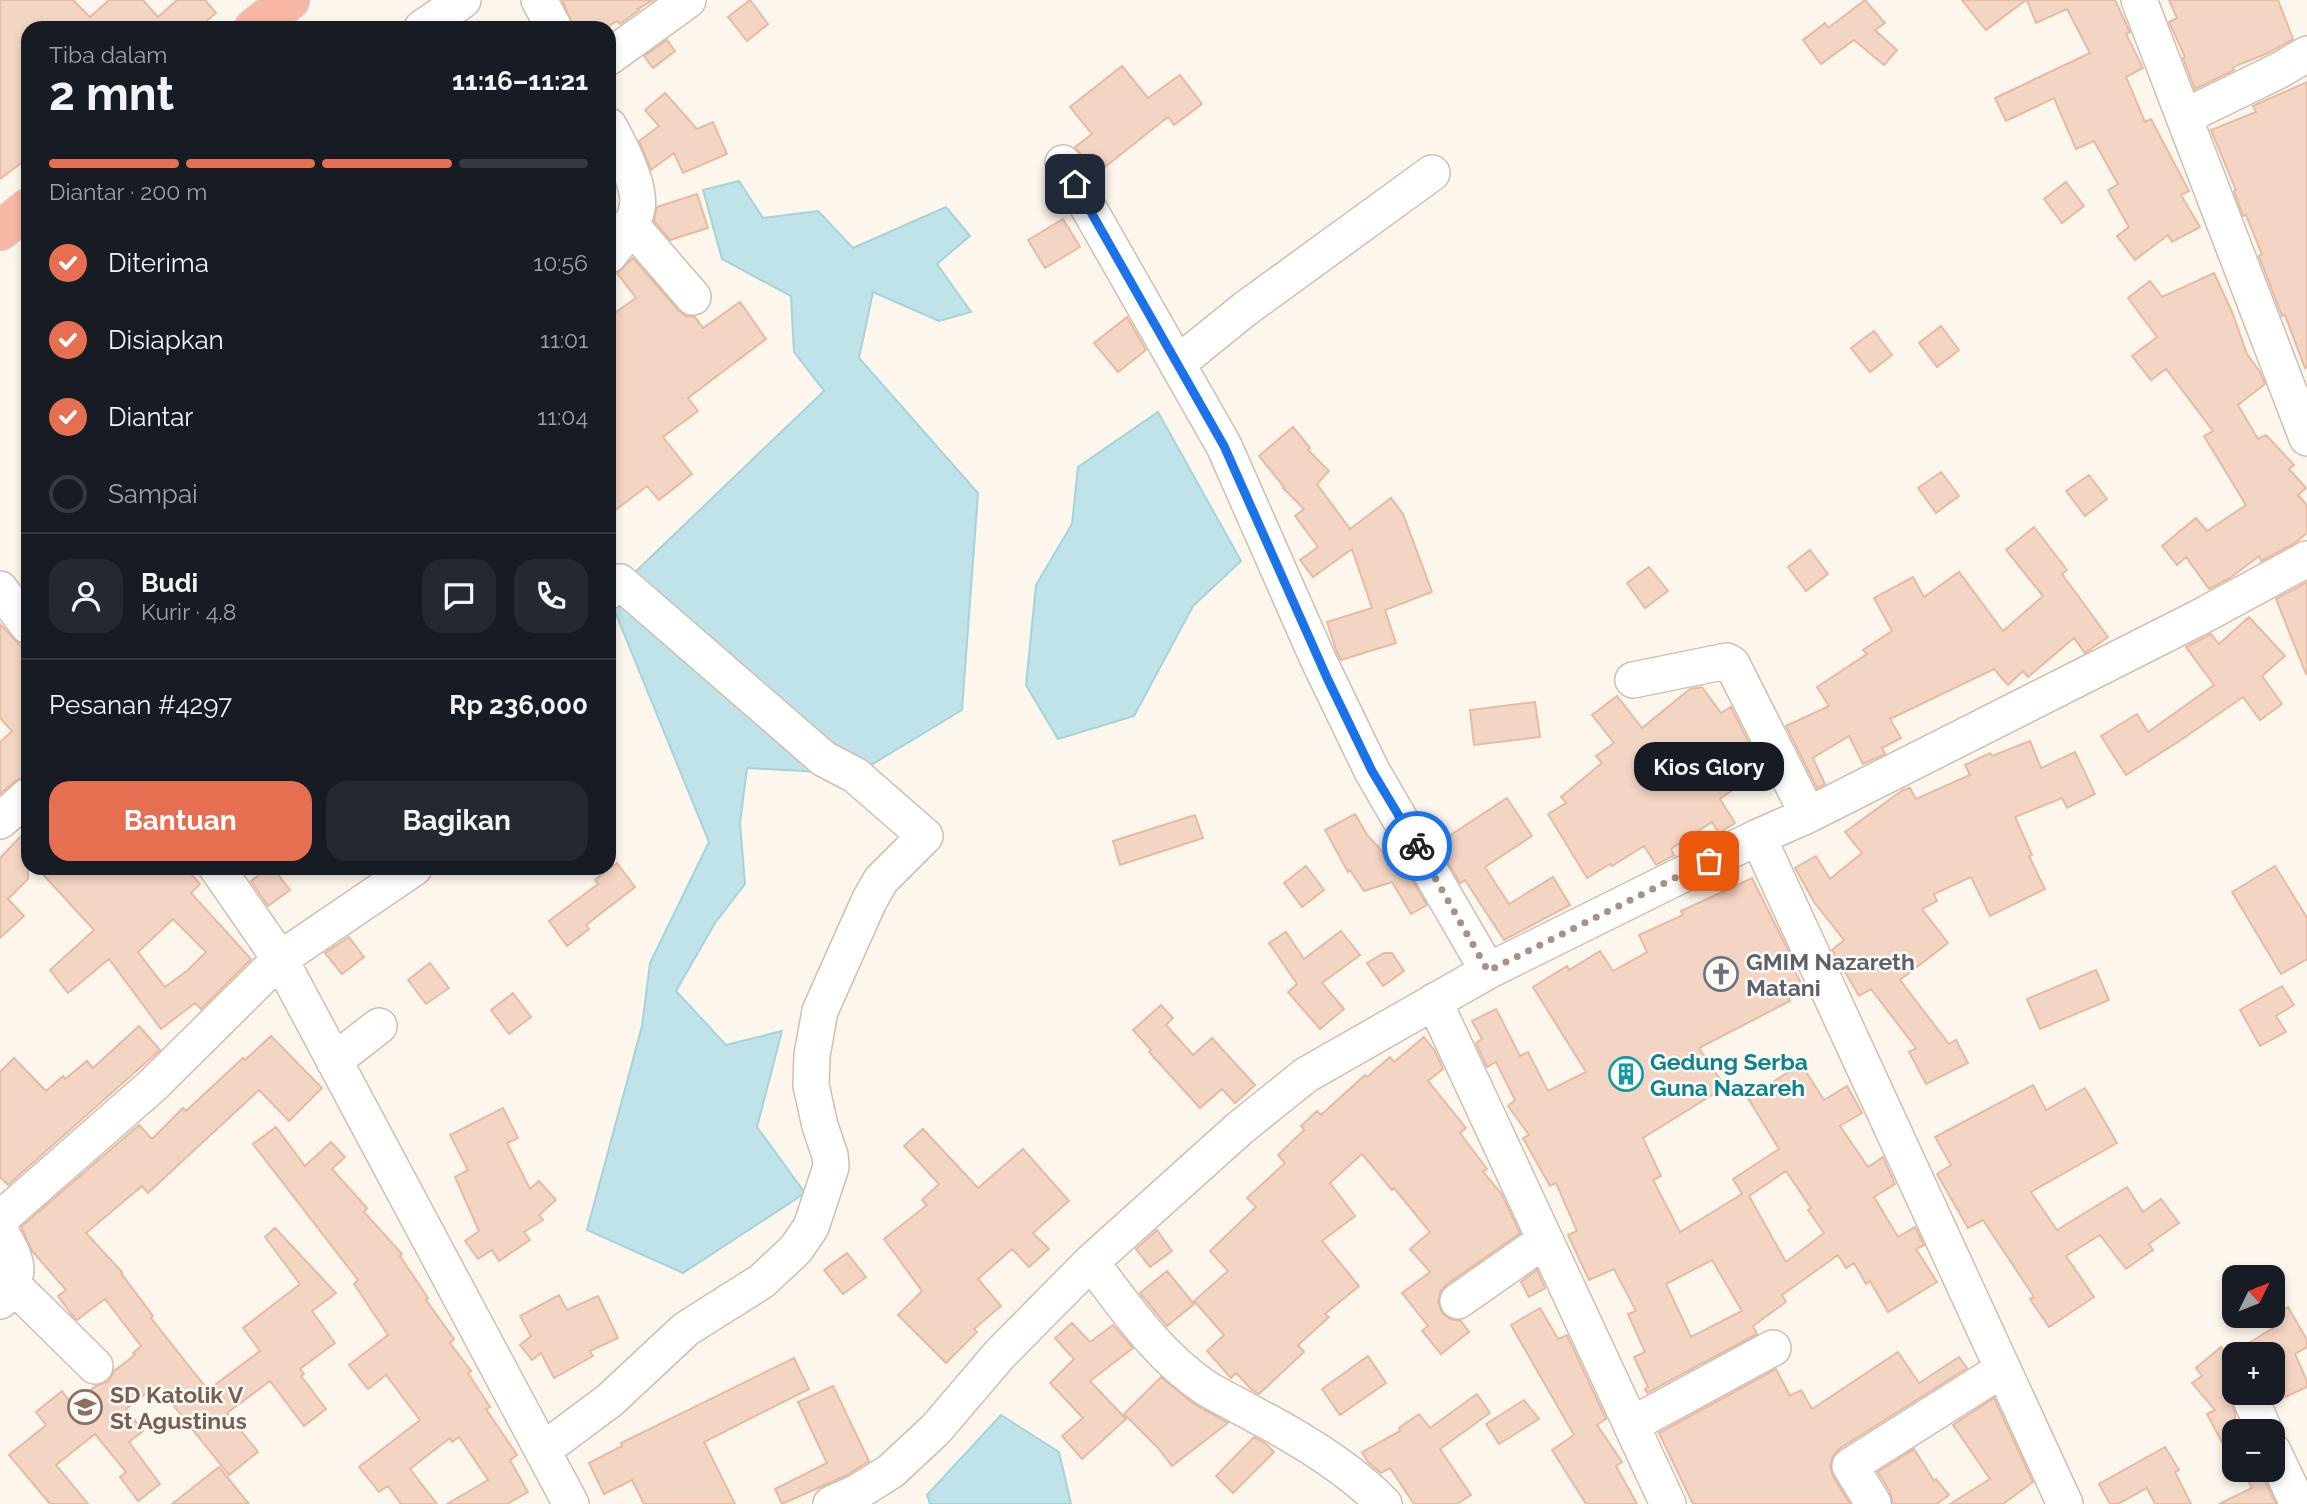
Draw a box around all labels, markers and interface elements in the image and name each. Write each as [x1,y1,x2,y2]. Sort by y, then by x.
text: Tiba dalam [49,41,167,68]
text: 11:16–11:21 [452,66,588,96]
text: 2 mnt [49,67,174,121]
pin [1045,154,1105,214]
icon: home [1056,165,1094,203]
text: Diantar · 200 m [49,178,207,205]
icon: check [49,244,87,282]
text: Diterima [108,248,209,278]
text: 10:56 [533,249,588,276]
icon: check [49,321,87,359]
text: Disiapkan [108,325,224,355]
text: 11:01 [540,326,588,353]
icon: check [49,398,87,436]
text: Diantar [108,402,193,432]
text: 11:04 [537,403,588,430]
text: Sampai [108,479,198,509]
button: person [49,559,123,633]
button: chat [422,559,496,633]
button: phone [514,559,588,633]
text: Budi [141,568,198,598]
text: Kurir · 4.8 [141,598,236,625]
text: Pesanan #4297 [49,690,232,720]
text: Rp 236,000 [449,690,588,720]
callout: Kios Glory [1634,742,1784,791]
text: Kios Glory [1653,753,1765,780]
button: Bantuan [49,781,312,861]
button: Bagikan [326,781,588,861]
courier [1382,811,1452,881]
icon: bike [1398,827,1436,865]
pin [1679,831,1739,891]
icon: bag [1690,842,1728,880]
place label: GMIM Nazareth Matani [1746,948,1915,1001]
church icon: GMIM Nazareth Matani [1702,955,1740,993]
place label: Gedung Serba Guna Nazareh [1650,1048,1808,1101]
building icon: Gedung Serba Guna Nazareh [1607,1055,1645,1093]
north arrow [2222,1265,2286,1328]
map controls [2222,1265,2285,1482]
button: + [2222,1342,2285,1405]
place label: SD Katolik V St Agustinus [110,1381,247,1434]
school or university icon: SD Katolik V St Agustinus [66,1388,104,1426]
button: − [2222,1419,2285,1482]

